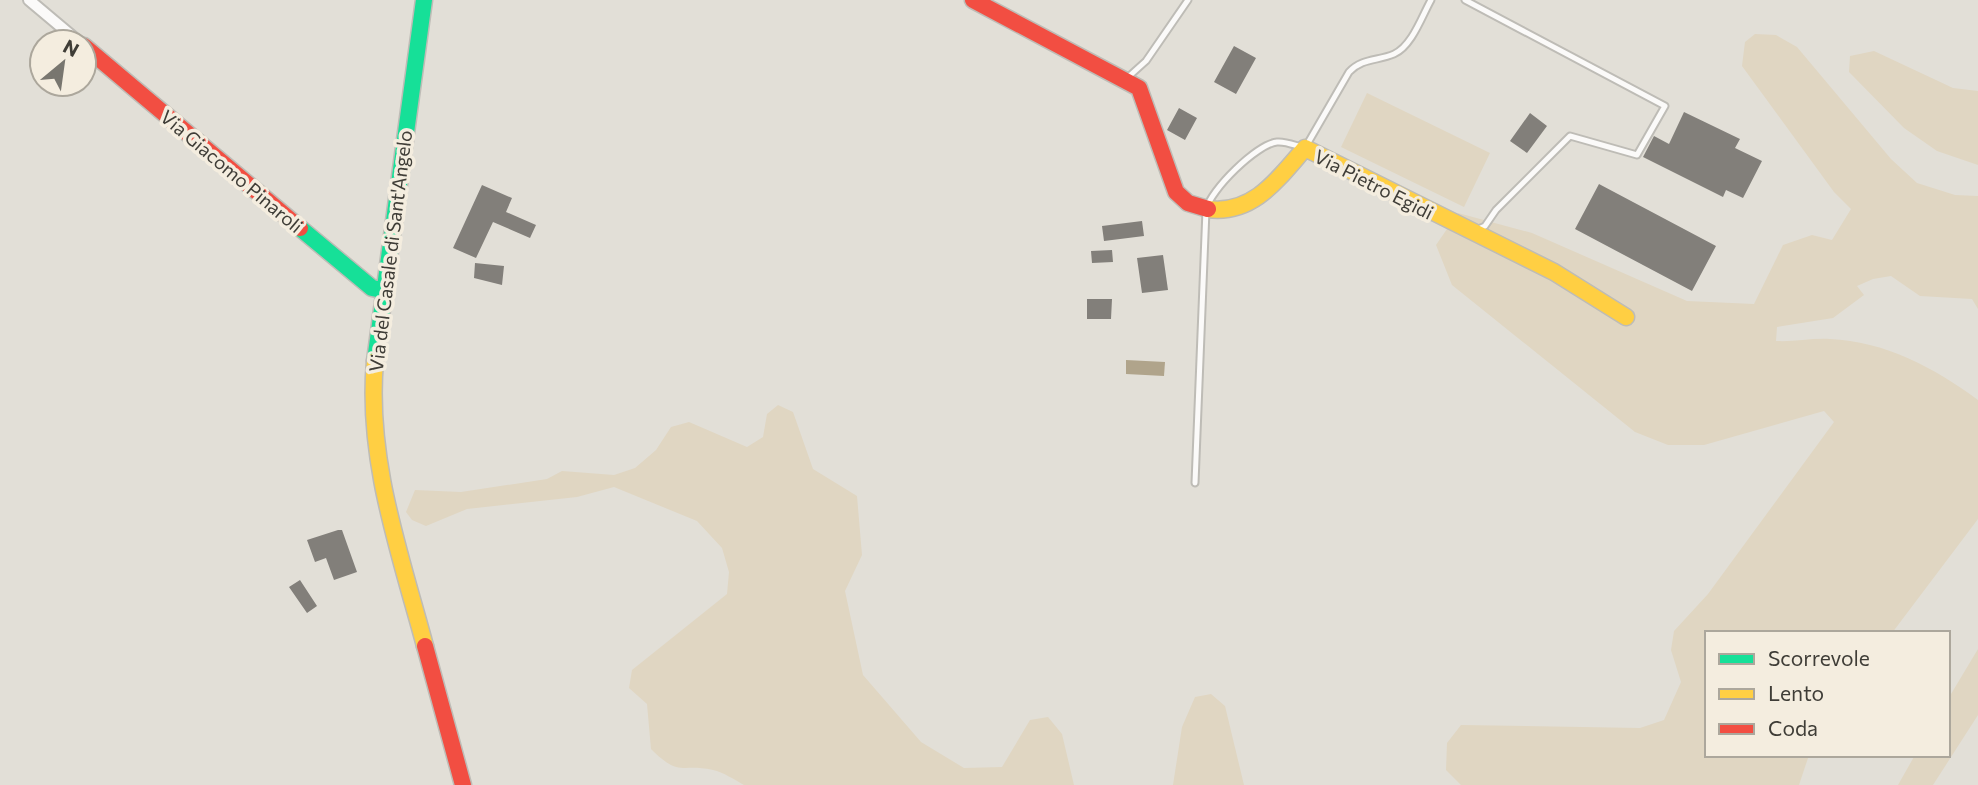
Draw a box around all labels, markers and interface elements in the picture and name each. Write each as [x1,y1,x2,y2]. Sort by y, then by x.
north arrow [28,28,98,98]
text: N [60,34,83,61]
street label: Via Giacomo Pinaroli [156,105,308,237]
street label: Via del Casale di Sant'Angelo [364,129,416,373]
street label: Via Pietro Egidi [1311,144,1437,224]
legend [1705,631,1950,757]
text: Scorrevole [1768,645,1870,670]
text: Lento [1768,680,1824,705]
text: Coda [1768,715,1818,740]

